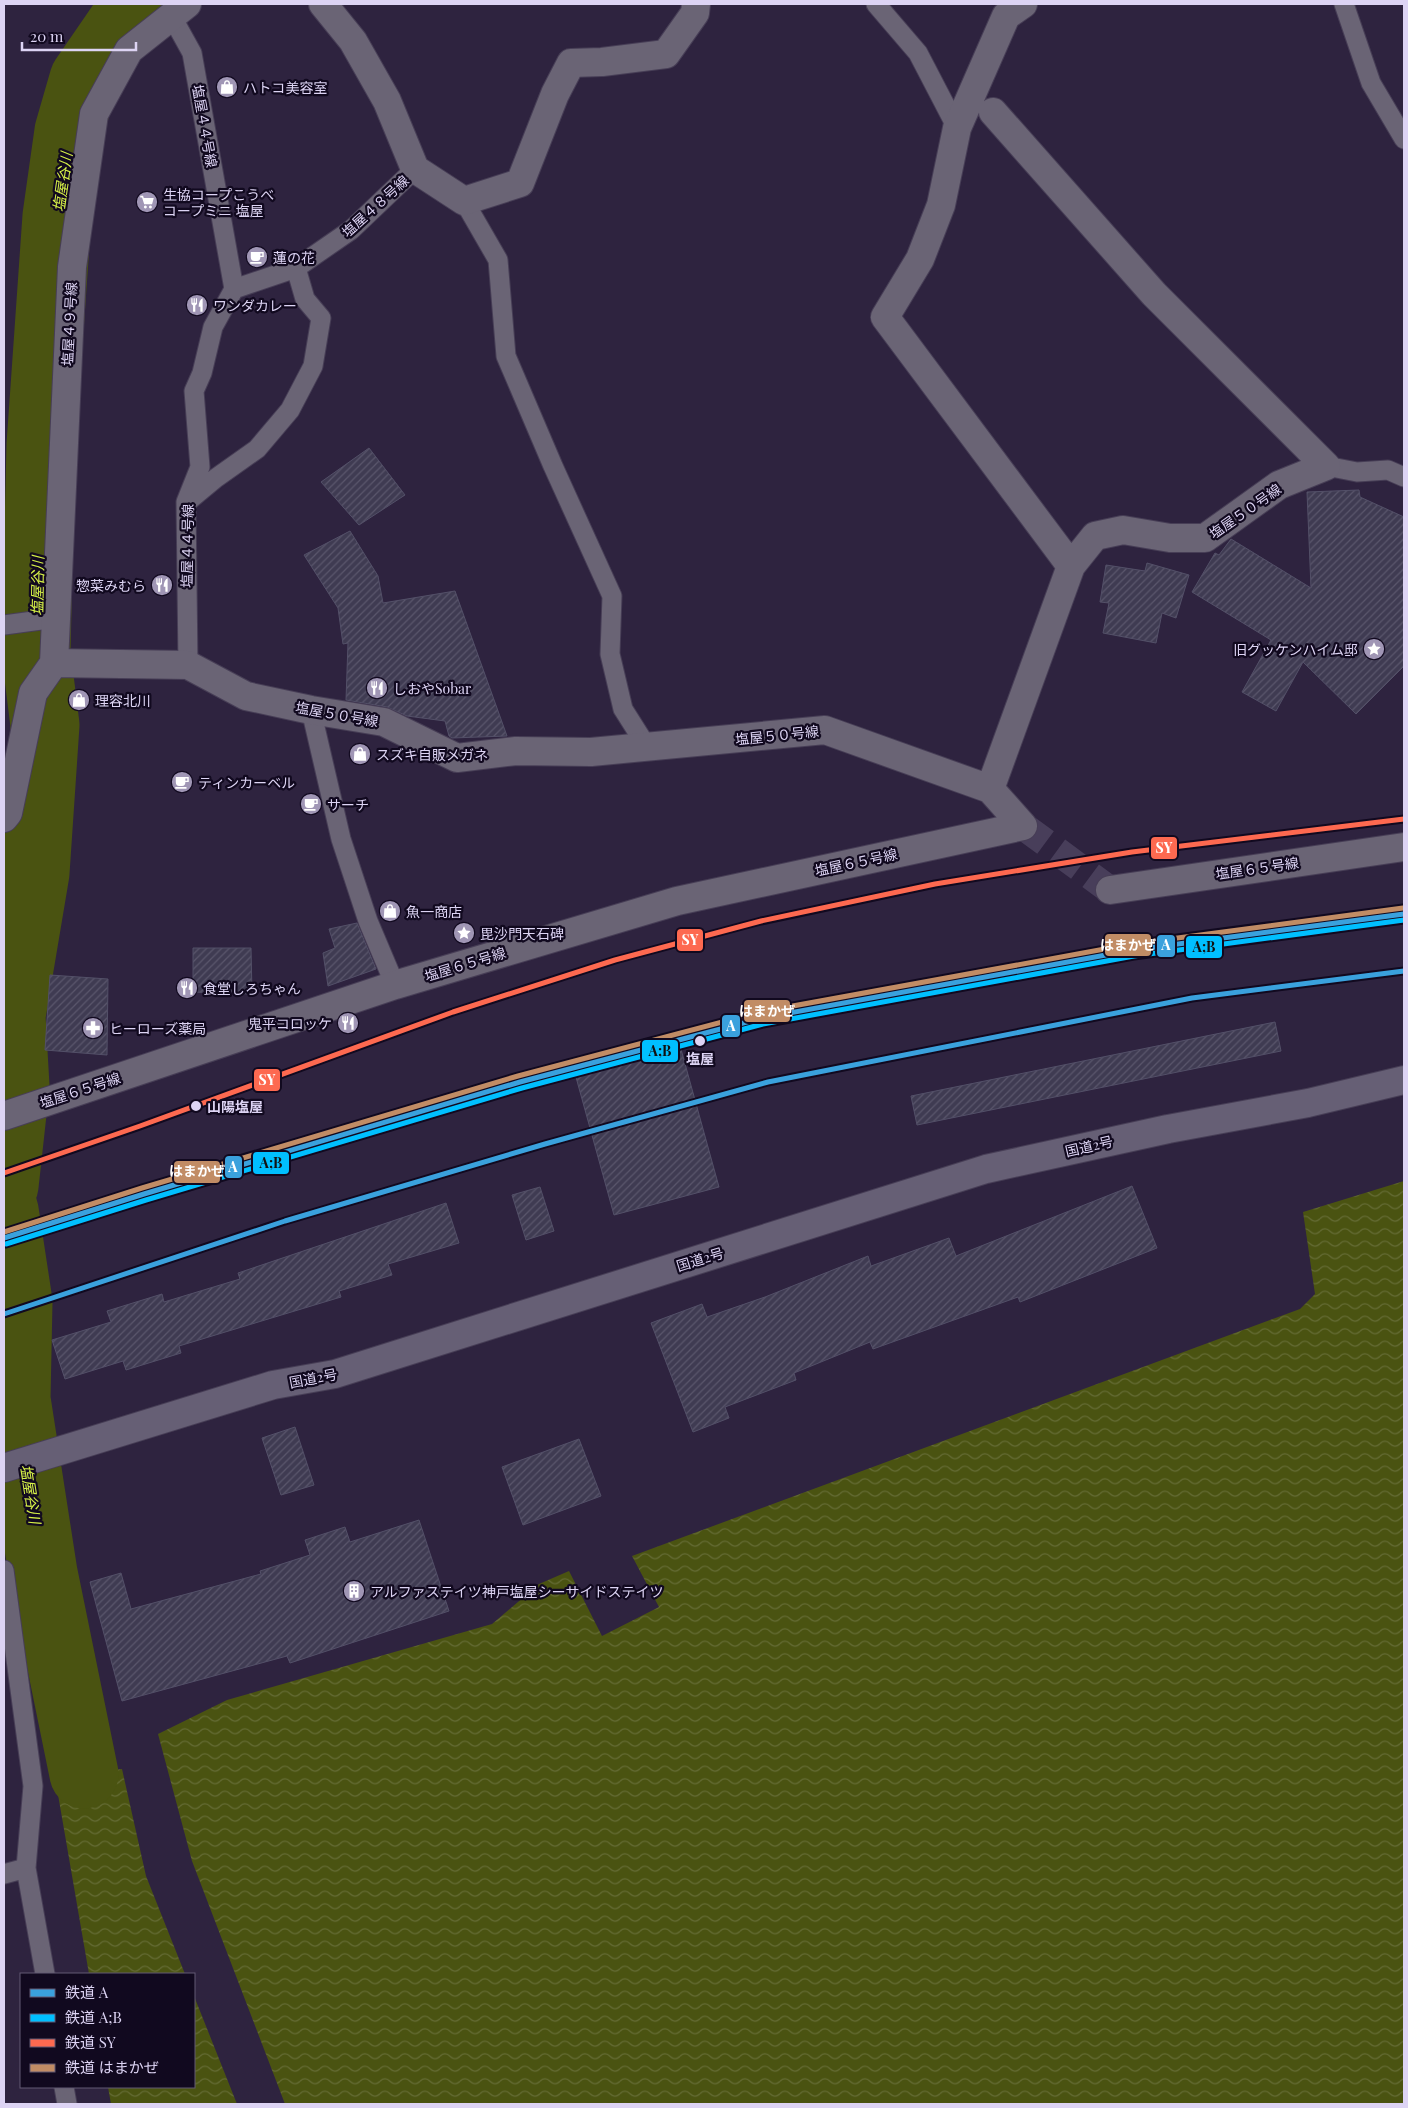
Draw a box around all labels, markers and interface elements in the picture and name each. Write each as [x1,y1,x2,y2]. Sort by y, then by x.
scale bar [22,20,136,52]
text: 20 m [30,26,64,46]
shop icon: ハトコ美容室 [215,75,239,99]
place label: ハトコ美容室 [243,78,327,97]
street label: 塩屋４４号線 [188,83,222,169]
water label: 塩屋谷川 [48,149,76,213]
street label: 塩屋４８号線 [337,171,413,241]
place label: 生協コープこうべ コープミニ 塩屋 [163,185,274,220]
supermarket icon: 生協コープこうべ コープミニ 塩屋 [135,190,159,214]
cafe icon: 蓮の花 [245,245,269,269]
place label: 蓮の花 [273,248,315,267]
street label: 塩屋４９号線 [57,282,81,366]
restaurant icon: ワンダカレー [185,293,209,317]
place label: ワンダカレー [213,296,297,315]
street label: 塩屋５０号線 [1205,479,1285,543]
street label: 塩屋４４号線 [177,504,197,588]
water label: 塩屋谷川 [26,554,48,616]
restaurant icon: 惣菜みむら [150,573,174,597]
place label: 惣菜みむら [76,576,146,595]
place icon: 旧グッケンハイム邸 [1362,637,1386,661]
place label: 旧グッケンハイム邸 [1233,640,1358,659]
restaurant icon: しおやSobar [365,676,389,700]
place label: しおやSobar [393,679,472,698]
shop icon: 理容北川 [67,688,91,712]
place label: 理容北川 [95,691,151,710]
street label: 塩屋５０号線 [294,697,380,731]
street label: 塩屋５０号線 [734,721,820,749]
shop icon: スズキ自販メガネ [348,742,372,766]
place label: スズキ自販メガネ [376,745,488,764]
cafe icon: ティンカーベル [170,770,194,794]
place label: ティンカーベル [198,773,295,792]
cafe icon: サーチ [299,792,323,816]
place label: サーチ [327,795,369,814]
line badge: SY [1150,836,1178,860]
text: SY [1156,838,1173,857]
street label: 塩屋６５号線 [813,844,899,880]
street label: 塩屋６５号線 [1214,853,1300,883]
shop icon: 魚一商店 [378,899,402,923]
place label: 魚一商店 [406,902,462,921]
place icon: 毘沙門天石碑 [452,921,476,945]
place label: 毘沙門天石碑 [480,924,564,943]
line badge: SY [676,928,704,952]
text: SY [682,930,699,949]
line badge: はまかぜ [1104,933,1152,957]
line badge: A [1156,934,1176,958]
text: はまかぜ [1100,935,1156,954]
text: A [1160,935,1171,954]
line badge: A;B [1185,935,1223,959]
text: A;B [1192,937,1215,956]
street label: 塩屋６５号線 [422,943,508,985]
restaurant icon: 食堂しろちゃん [175,976,199,1000]
place label: 食堂しろちゃん [203,979,301,998]
line badge: はまかぜ [743,999,791,1023]
text: はまかぜ [739,1001,795,1020]
restaurant icon: 鬼平コロッケ [336,1011,360,1035]
place label: 鬼平コロッケ [248,1014,332,1033]
line badge: A [721,1014,741,1038]
pharmacy icon: ヒーローズ薬局 [81,1016,105,1040]
text: A [725,1016,736,1035]
place label: ヒーローズ薬局 [109,1019,206,1038]
marker: 塩屋 [693,1034,707,1048]
line badge: A;B [641,1039,679,1063]
text: A;B [648,1041,671,1060]
place label: 塩屋 [686,1049,714,1068]
street label: 塩屋６５号線 [37,1068,123,1112]
line badge: SY [253,1068,281,1092]
text: SY [259,1070,276,1089]
place label: 山陽塩屋 [207,1097,263,1116]
marker: 山陽塩屋 [189,1099,203,1113]
street label: 国道2号 [1063,1131,1115,1161]
line badge: A;B [252,1151,290,1175]
text: A;B [259,1153,282,1172]
line badge: A [224,1155,243,1179]
text: A [227,1157,238,1176]
line badge: はまかぜ [173,1160,221,1184]
text: はまかぜ [169,1161,225,1180]
street label: 国道2号 [674,1243,726,1275]
street label: 国道2号 [287,1364,339,1392]
water label: 塩屋谷川 [16,1463,46,1527]
building icon: アルファステイツ神戸塩屋シーサイドステイツ [342,1579,366,1603]
place label: アルファステイツ神戸塩屋シーサイドステイツ [370,1582,664,1601]
legend [20,1973,195,2088]
text: 鉄道 A [65,1982,109,2002]
text: 鉄道 A;B [65,2007,122,2027]
text: 鉄道 SY [65,2032,116,2052]
text: 鉄道 はまかぜ [65,2057,159,2077]

